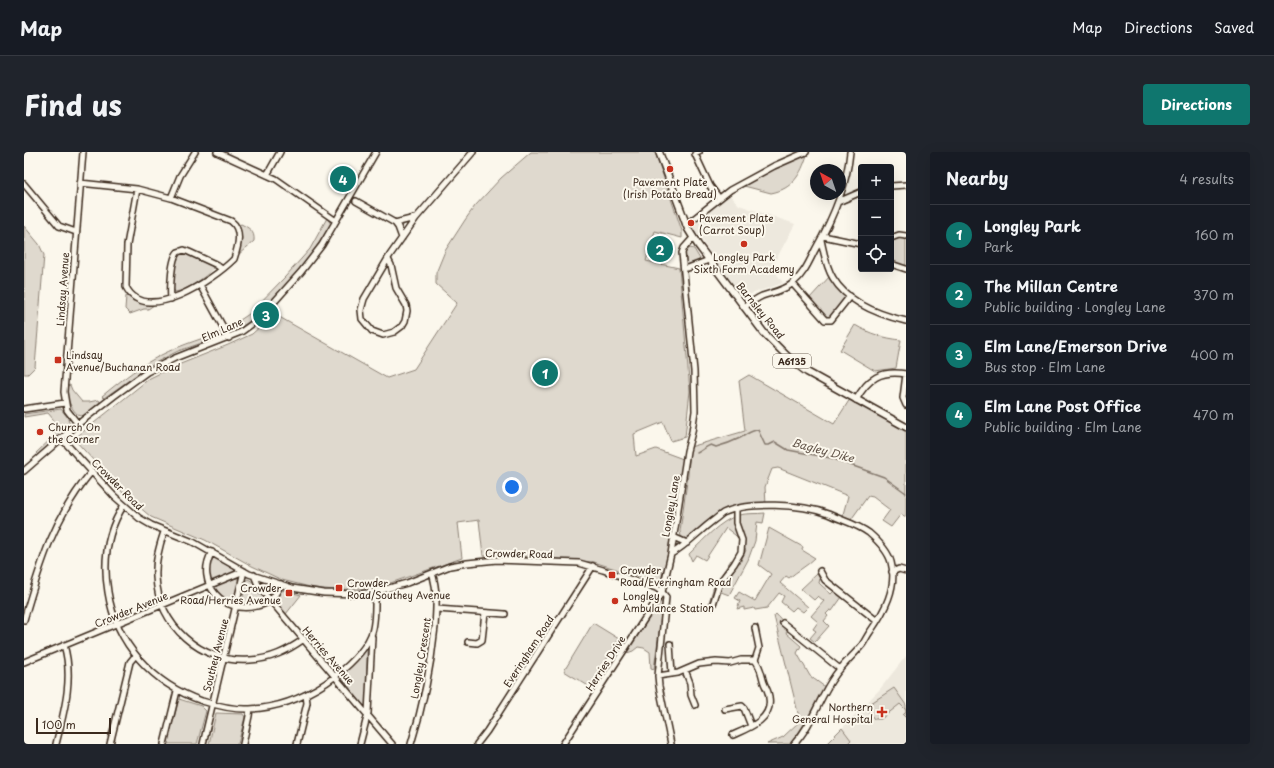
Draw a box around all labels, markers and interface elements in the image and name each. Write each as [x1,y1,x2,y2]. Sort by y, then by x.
text: Map [20,14,62,42]
text: Map [1072,17,1102,38]
text: Directions [1124,17,1192,38]
text: Saved [1214,17,1254,38]
text: Find us [24,83,122,126]
button: Directions [1143,84,1250,125]
pin: 4 [330,164,356,194]
marker: Pavement Plate (Irish Potato Bread) [665,164,675,174]
north arrow [810,164,846,200]
map controls [858,164,894,272]
button: + [858,164,894,200]
text: Nearby [946,165,1008,191]
text: 4 results [1180,169,1234,188]
place label: Pavement Plate (Irish Potato Bread) [623,174,717,201]
button: − [858,200,894,236]
place label: Pavement Plate (Carrot Soup) [699,210,773,237]
text: Longley Park [984,214,1081,237]
marker: Pavement Plate (Carrot Soup) [686,218,696,228]
text: 1 [956,225,962,244]
text: 160 m [1195,225,1234,244]
pin: 2 [647,234,673,264]
button: locate [858,236,894,272]
text: Park [984,237,1013,256]
marker: Longley Park Sixth Form Academy [739,239,749,249]
place label: Longley Park Sixth Form Academy [693,249,795,276]
street label: Lindsay Avenue [52,251,72,326]
text: The Millan Centre [984,274,1118,297]
street label: Barnsley Road [733,278,789,342]
text: 2 [954,285,964,304]
text: 370 m [1193,285,1234,304]
text: Public building · Longley Lane [984,297,1166,316]
pin: 3 [253,300,279,330]
street label: Elm Lane [199,313,246,345]
text: Elm Lane/Emerson Drive [984,334,1167,357]
text: 3 [955,345,963,364]
text: 400 m [1191,345,1234,364]
place label: Lindsay Avenue/Buchanan Road [66,347,180,374]
road number: A6135 [773,354,811,368]
marker: Lindsay Avenue/Buchanan Road [53,355,63,365]
text: Bus stop · Elm Lane [984,357,1106,376]
pin: 1 [532,358,558,388]
text: Elm Lane Post Office [984,394,1141,417]
text: 4 [955,405,963,424]
text: 470 m [1193,405,1234,424]
text: Public building · Elm Lane [984,417,1142,436]
place label: Church On the Corner [48,419,100,446]
marker: Church On the Corner [35,427,45,437]
water label: Bagley Dike [790,433,857,467]
street label: Crowder Road [89,455,147,513]
street label: Longley Lane [657,474,684,538]
your location [502,477,522,497]
street label: Crowder Road [485,545,553,561]
place label: Crowder Road/Everingham Road [620,562,732,589]
marker: Crowder Road/Everingham Road [607,570,617,580]
place label: Crowder Road/Southey Avenue [347,575,451,602]
place label: Crowder Road/Herries Avenue [180,580,282,607]
marker: Crowder Road/Southey Avenue [334,583,344,593]
street label: Crowder Avenue [92,587,170,631]
marker: Crowder Road/Herries Avenue [284,588,294,598]
place label: Longley Ambulance Station [623,588,714,615]
marker: Longley Ambulance Station [610,596,620,606]
street label: Everingham Road [499,612,557,690]
street label: Southey Avenue [199,616,232,693]
street label: Longley Crescent [406,616,435,700]
street label: Herries Avenue [300,623,359,688]
street label: Herries Drive [581,632,629,694]
place label: Northern General Hospital [792,699,873,726]
marker: Northern General Hospital [876,706,888,718]
scale bar [36,716,111,735]
text: 100 m [42,716,76,733]

